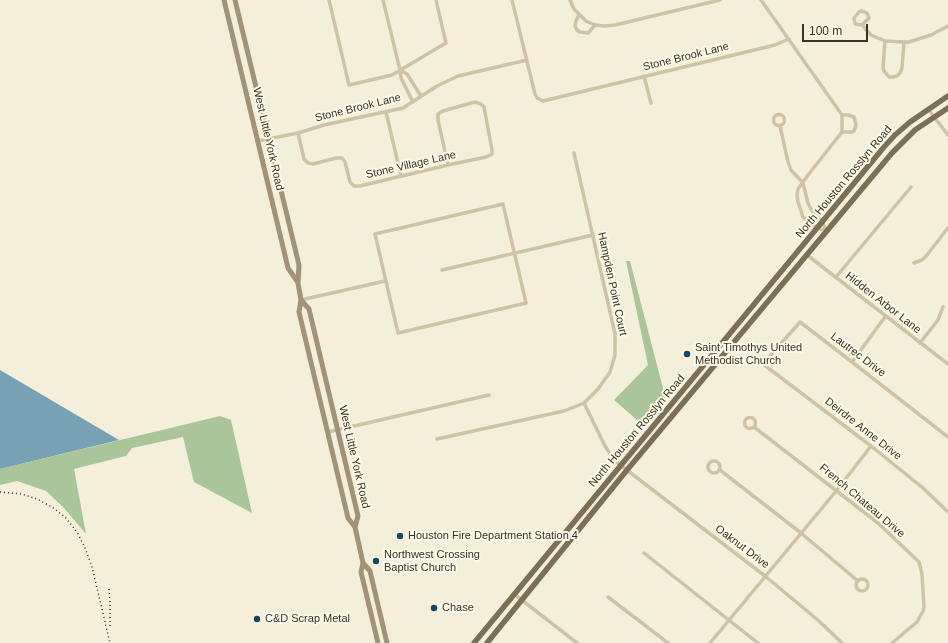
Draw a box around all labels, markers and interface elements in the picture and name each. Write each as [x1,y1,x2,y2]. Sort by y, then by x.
scale bar [804,16,870,42]
text: 100 m [809,24,842,38]
street label: Stone Brook Lane [642,40,730,74]
street label: West Little York Road [250,86,286,192]
street label: Stone Brook Lane [314,91,402,125]
street label: North Houston Rosslyn Road [793,123,895,241]
street label: Stone Village Lane [365,148,457,182]
street label: Hampden Point Court [595,231,629,337]
street label: Hidden Arbor Lane [843,269,923,337]
street label: Lautrec Drive [828,330,888,380]
place label: Saint Timothys United Methodist Church [695,341,802,367]
marker: Saint Timothys United Methodist Church [682,349,692,359]
street label: North Houston Rosslyn Road [586,372,688,490]
street label: Deirdre Anne Drive [822,395,904,463]
street label: West Little York Road [336,404,372,510]
street label: French Chateau Drive [817,461,907,541]
street label: Oaknut Drive [712,522,772,572]
place label: Houston Fire Department Station 4 [408,529,578,543]
marker: Houston Fire Department Station 4 [395,531,405,541]
place label: Northwest Crossing Baptist Church [384,548,480,574]
marker: Northwest Crossing Baptist Church [371,556,381,566]
place label: Chase [442,601,474,615]
marker: Chase [429,603,439,613]
place label: C&D Scrap Metal [265,612,350,626]
marker: C&D Scrap Metal [252,614,262,624]

